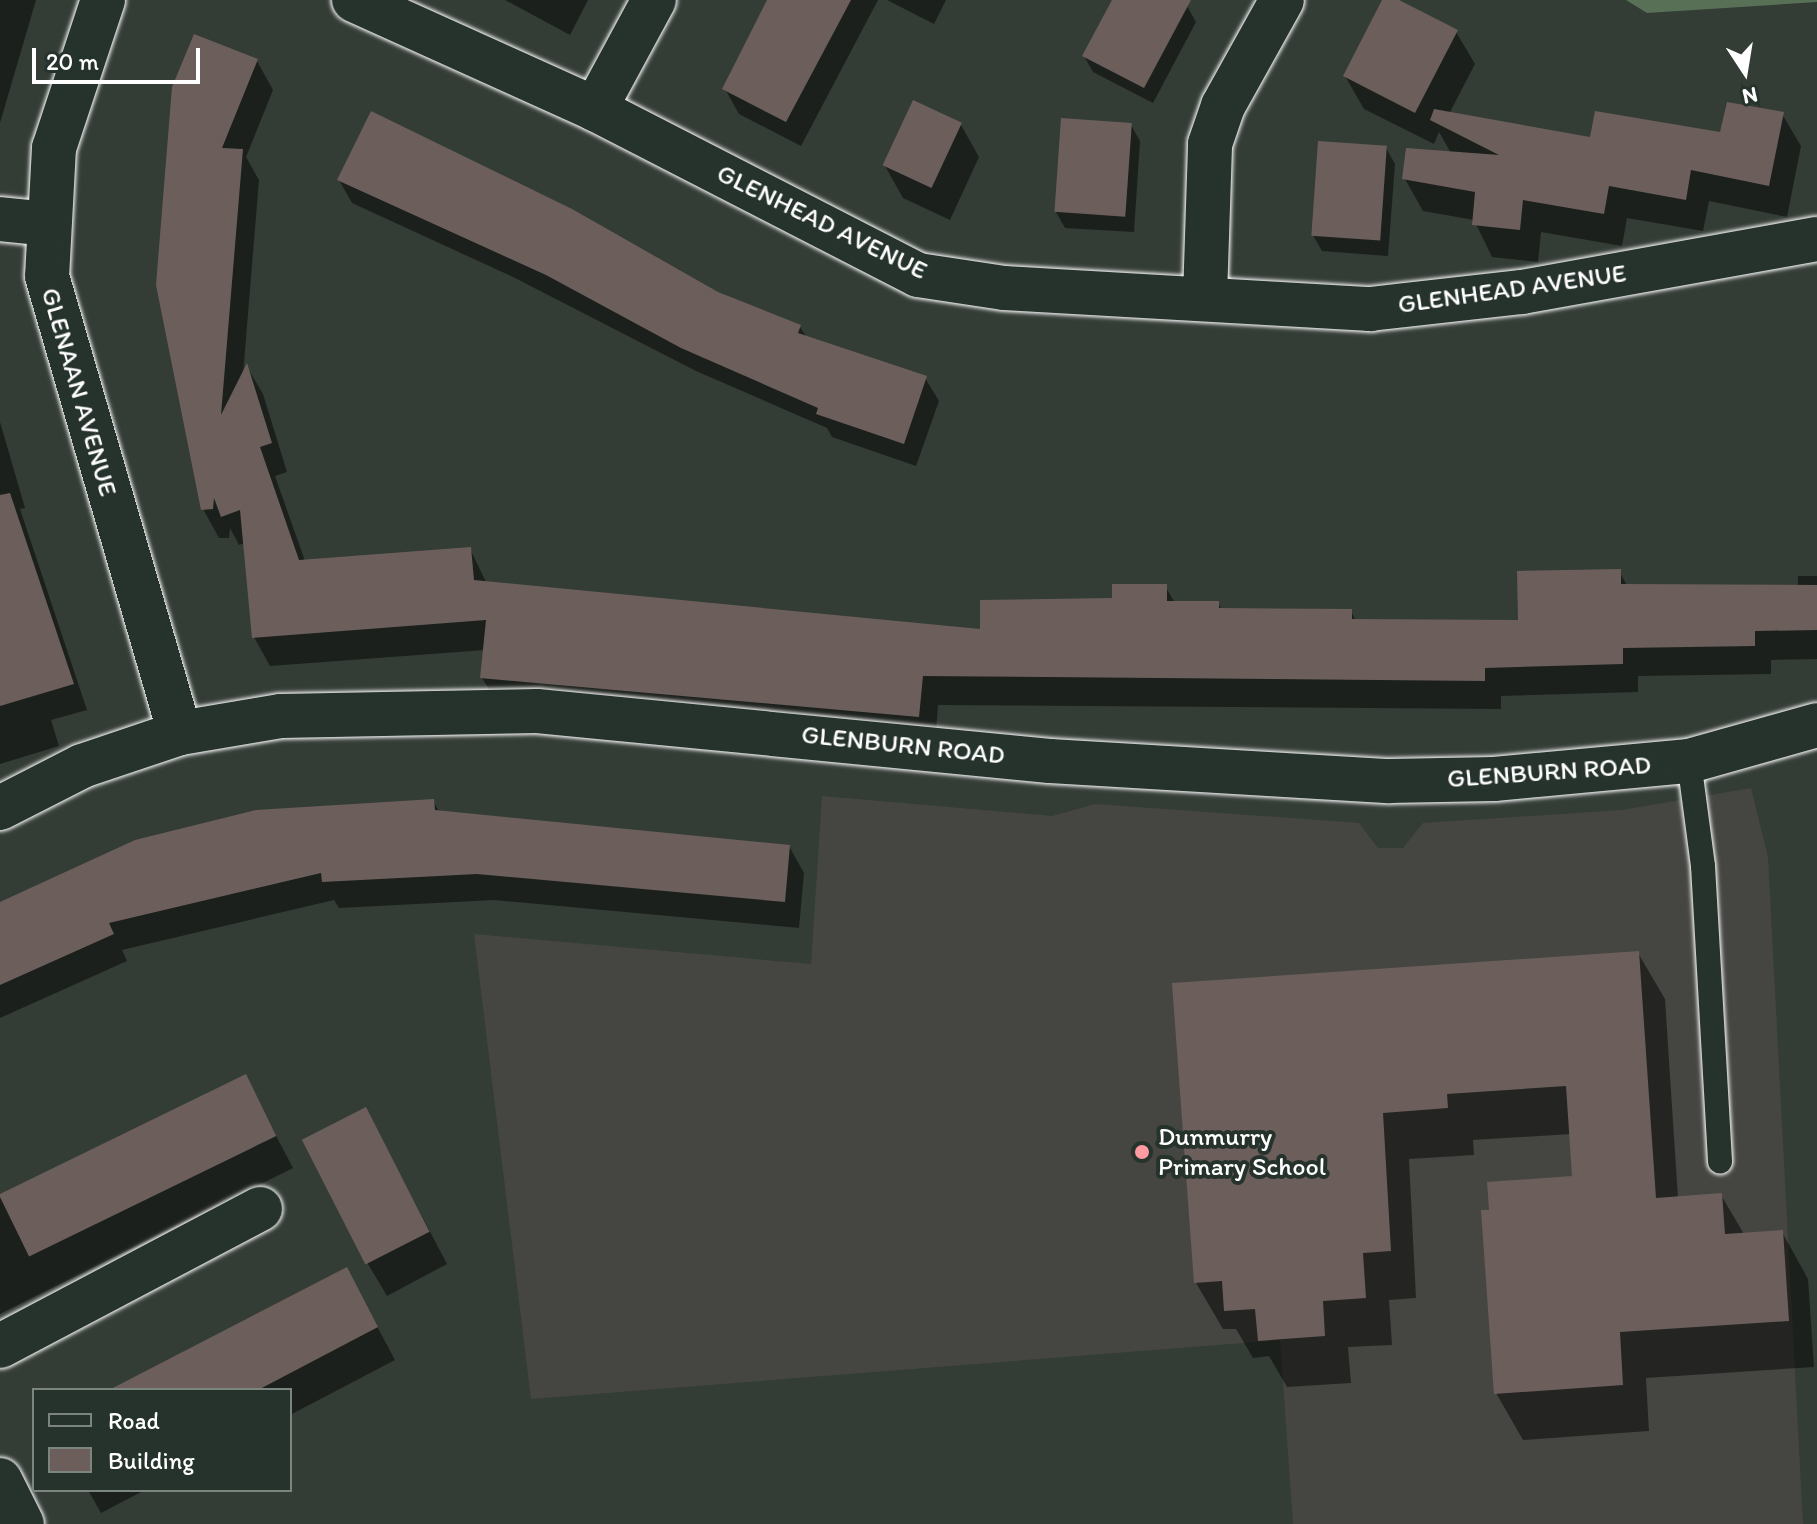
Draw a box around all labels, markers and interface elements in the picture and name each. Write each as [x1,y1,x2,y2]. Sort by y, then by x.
scale bar [36,32,204,82]
north arrow [1705,32,1785,112]
text: 20 m [46,47,99,76]
text: N [1740,81,1760,111]
street label: GLENHEAD AVENUE [712,158,932,286]
street label: GLENHEAD AVENUE [1396,258,1628,320]
street label: GLENAAN AVENUE [34,285,124,499]
street label: GLENBURN ROAD [800,719,1006,771]
street label: GLENBURN ROAD [1446,749,1652,795]
place label: Dunmurry Primary School [1158,1121,1326,1182]
marker: Dunmurry Primary School [1133,1143,1151,1161]
legend [32,1388,292,1492]
text: Road [108,1406,160,1435]
text: Building [108,1446,195,1475]

